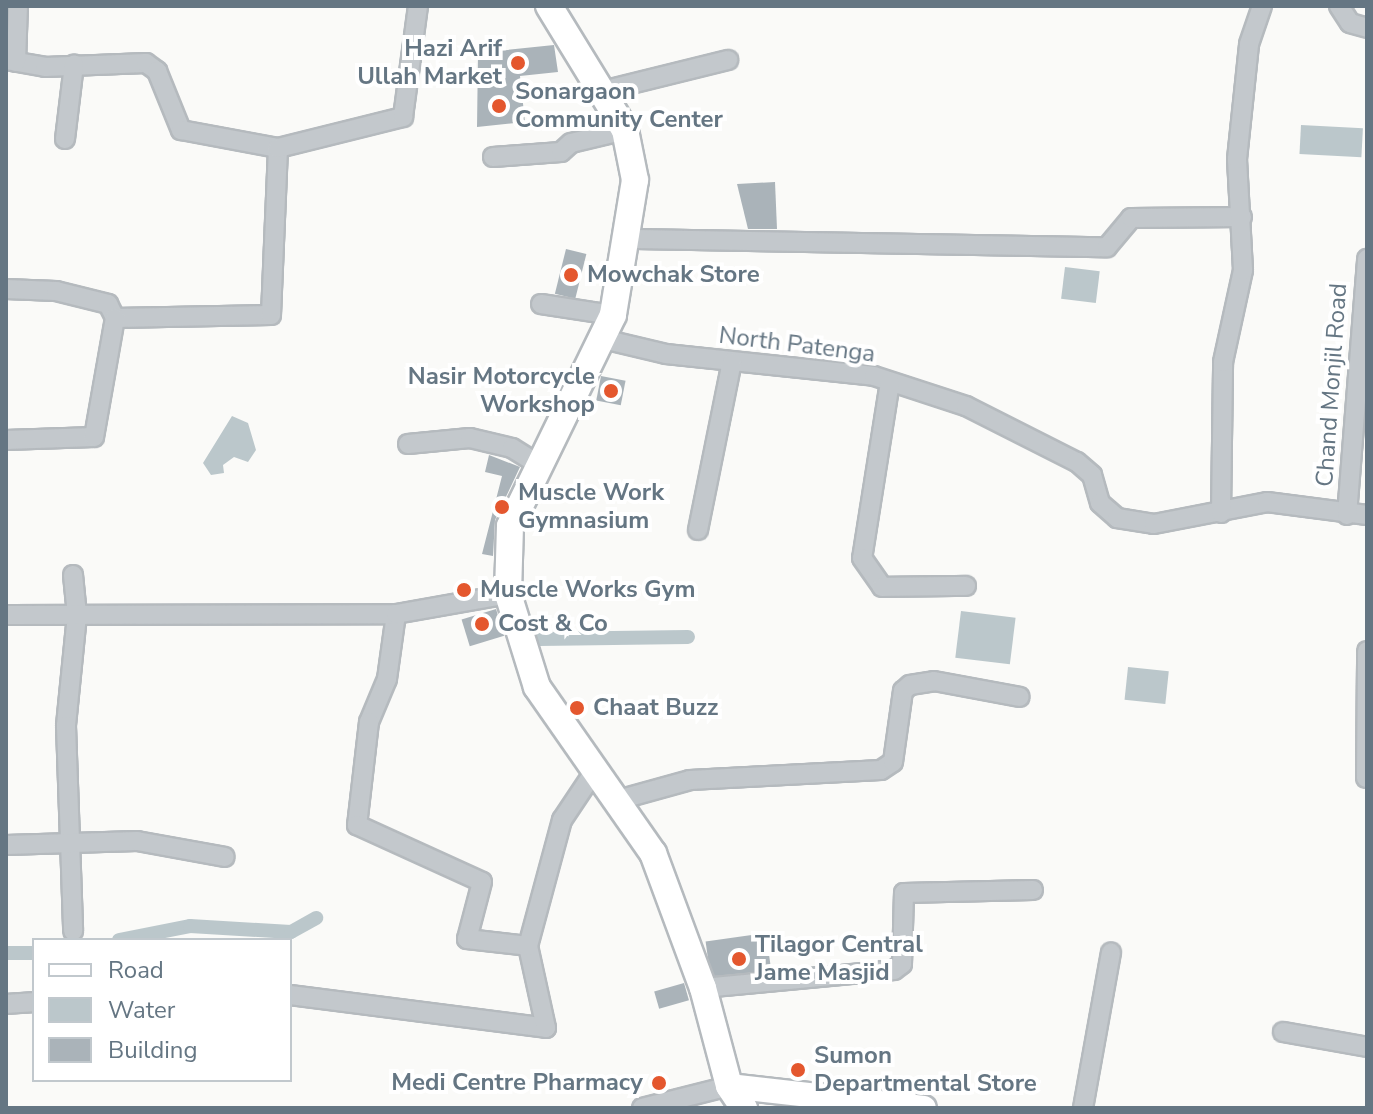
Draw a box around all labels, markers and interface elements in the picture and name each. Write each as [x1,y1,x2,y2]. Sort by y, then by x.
place label: Hazi Arif Ullah Market [357,35,502,91]
marker: Hazi Arif Ullah Market [509,54,527,72]
place label: Sonargaon Community Center [515,78,723,134]
marker: Sonargaon Community Center [490,97,508,115]
place label: Mowchak Store [587,261,760,289]
marker: Mowchak Store [562,266,580,284]
street label: Chand Monjil Road [1311,282,1353,488]
street label: North Patenga [717,321,877,369]
place label: Nasir Motorcycle Workshop [408,363,595,419]
marker: Nasir Motorcycle Workshop [602,382,620,400]
place label: Muscle Work Gymnasium [518,479,664,535]
marker: Muscle Work Gymnasium [493,498,511,516]
place label: Muscle Works Gym [480,576,695,604]
marker: Muscle Works Gym [455,581,473,599]
place label: Cost & Co [498,610,608,638]
marker: Cost & Co [473,615,491,633]
place label: Chaat Buzz [593,694,718,722]
marker: Chaat Buzz [568,699,586,717]
place label: Tilagor Central Jame Masjid [755,931,923,987]
legend [32,938,292,1082]
marker: Tilagor Central Jame Masjid [730,950,748,968]
text: Road [108,954,164,986]
text: Water [108,994,175,1026]
text: Building [108,1034,198,1066]
place label: Sumon Departmental Store [814,1042,1037,1098]
marker: Sumon Departmental Store [789,1061,807,1079]
place label: Medi Centre Pharmacy [391,1069,643,1097]
marker: Medi Centre Pharmacy [650,1074,668,1092]

